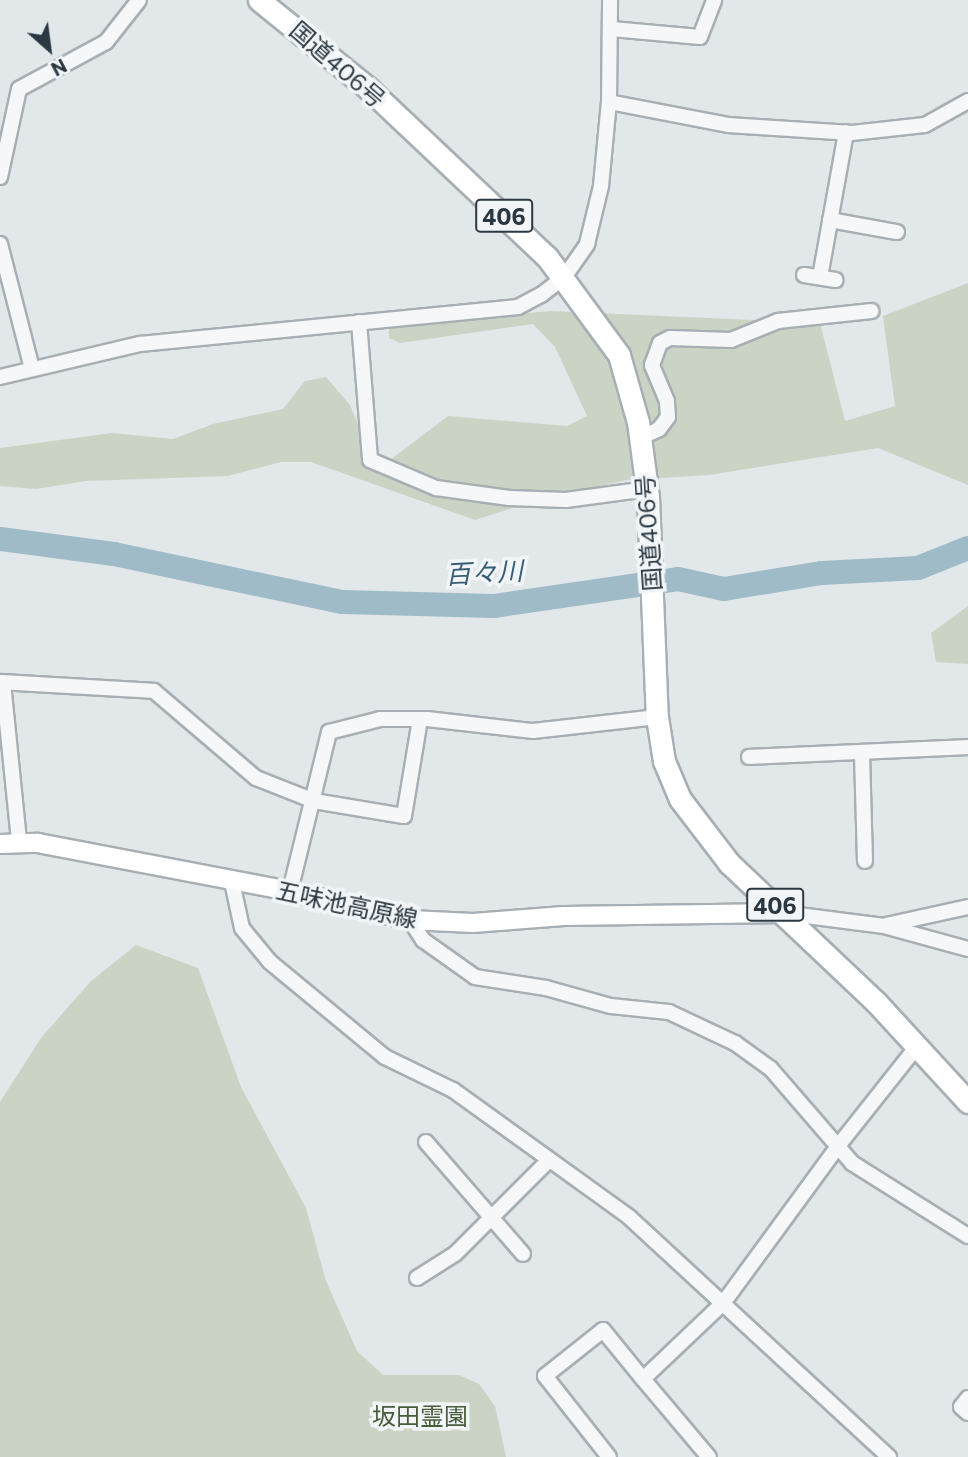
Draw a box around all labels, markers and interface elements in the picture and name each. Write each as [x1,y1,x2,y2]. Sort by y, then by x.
north arrow [14,14,84,84]
street label: 国道406号 [285,15,391,113]
text: N [47,54,71,81]
road number: 406 [474,196,534,236]
street label: 国道406号 [630,474,666,592]
water label: 百々川 [444,554,524,590]
street label: 五味池高原線 [274,875,420,933]
road number: 406 [745,885,805,924]
park label: 坂田霊園 [372,1402,468,1430]

